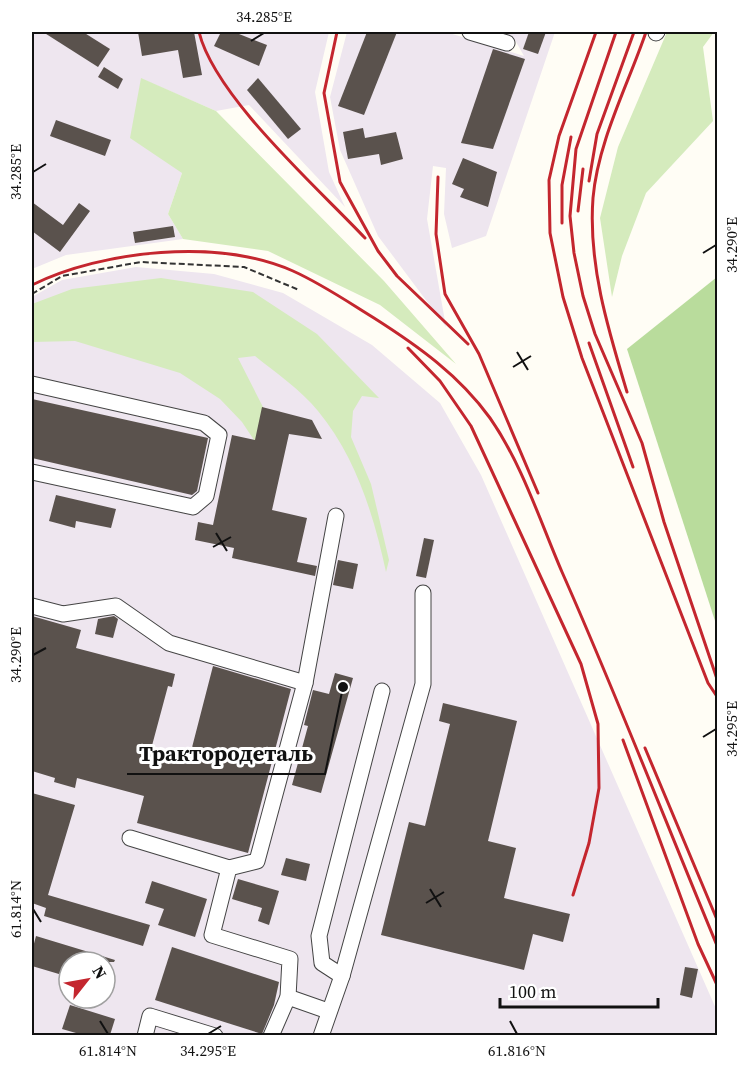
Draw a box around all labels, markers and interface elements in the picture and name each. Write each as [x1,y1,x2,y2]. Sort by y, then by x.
text: 34.285°E [236,6,292,27]
text: 34.285°E [5,144,26,200]
text: 34.290°E [721,217,742,273]
text: 34.290°E [5,627,26,683]
text: 34.295°E [721,701,742,757]
callout: Трактородеталь [127,734,325,774]
text: Трактородеталь [139,738,313,768]
text: 61.814°N [5,880,26,938]
north arrow [57,950,117,1010]
text: N [87,962,112,983]
scale bar [500,971,658,1009]
text: 100 m [509,979,556,1004]
text: 61.814°N [79,1040,137,1061]
text: 34.295°E [180,1040,236,1061]
text: 61.816°N [488,1040,546,1061]

